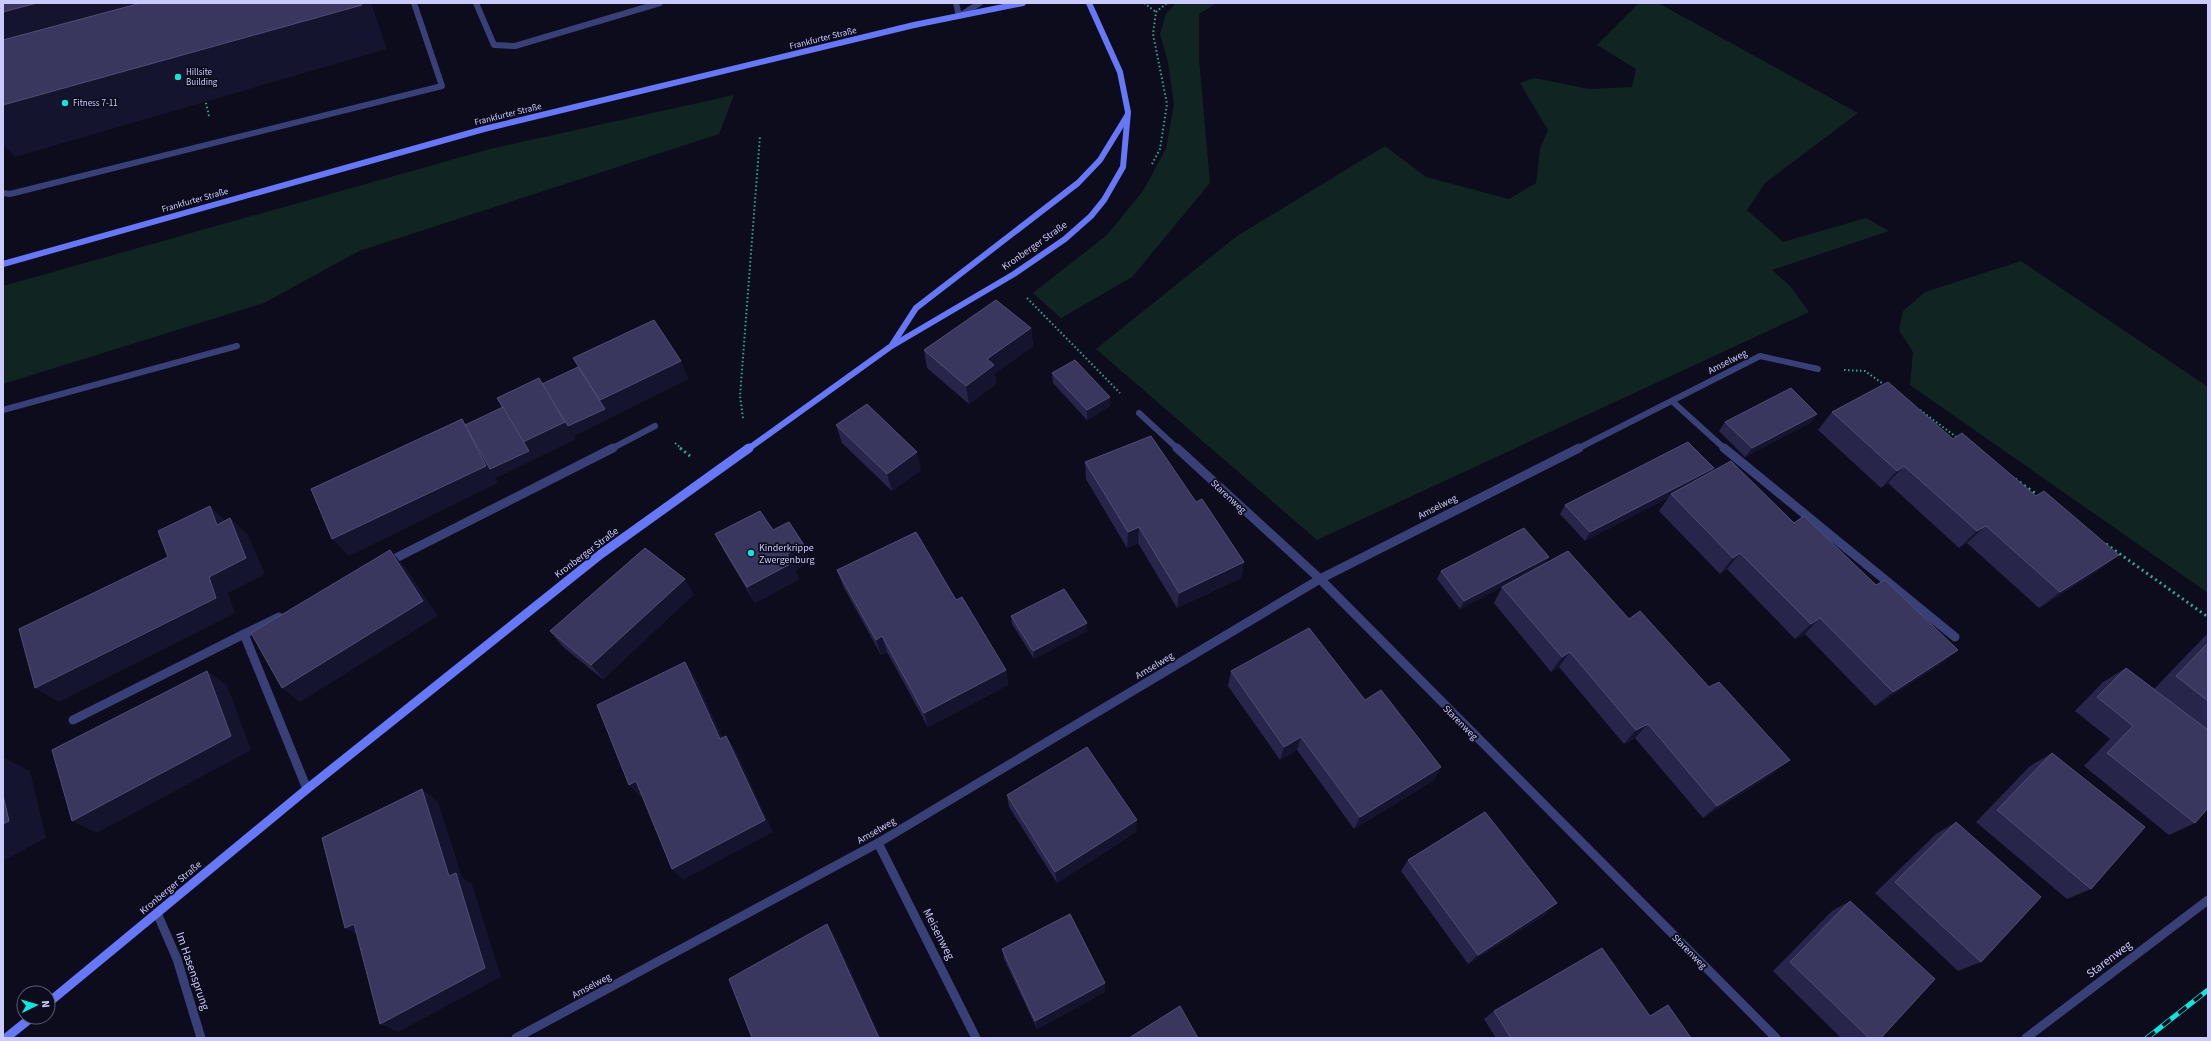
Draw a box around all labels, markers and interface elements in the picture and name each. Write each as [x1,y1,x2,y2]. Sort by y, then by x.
street label: Frankfurter Straße [788,24,859,53]
place label: Hillsite Building [186,66,218,89]
marker: Hillsite Building [173,72,183,82]
place label: Fitness 7-11 [73,97,118,110]
marker: Fitness 7-11 [60,98,70,108]
street label: Frankfurter Straße [473,100,544,129]
street label: Frankfurter Straße [160,185,230,216]
street label: Kronberger Straße [999,218,1070,274]
street label: Amselweg [1705,346,1750,378]
street label: Starenweg [1207,477,1249,517]
street label: Amselweg [1415,491,1460,523]
street label: Kronberger Straße [552,524,621,581]
place label: Kinderkrippe Zwergenburg [759,541,814,567]
marker: Kinderkrippe Zwergenburg [746,548,756,558]
street label: Amselweg [1133,649,1176,683]
street label: Starenweg [1440,702,1481,743]
street label: Amselweg [855,814,898,848]
street label: Kronberger Straße [137,858,205,918]
street label: Meisenweg [918,906,959,963]
street label: Im Hasensprung [171,930,214,1013]
street label: Starenweg [1669,931,1710,972]
street label: Starenweg [2083,937,2136,982]
street label: Amselweg [569,970,614,1002]
north arrow [16,985,56,1025]
text: N [38,1000,53,1008]

